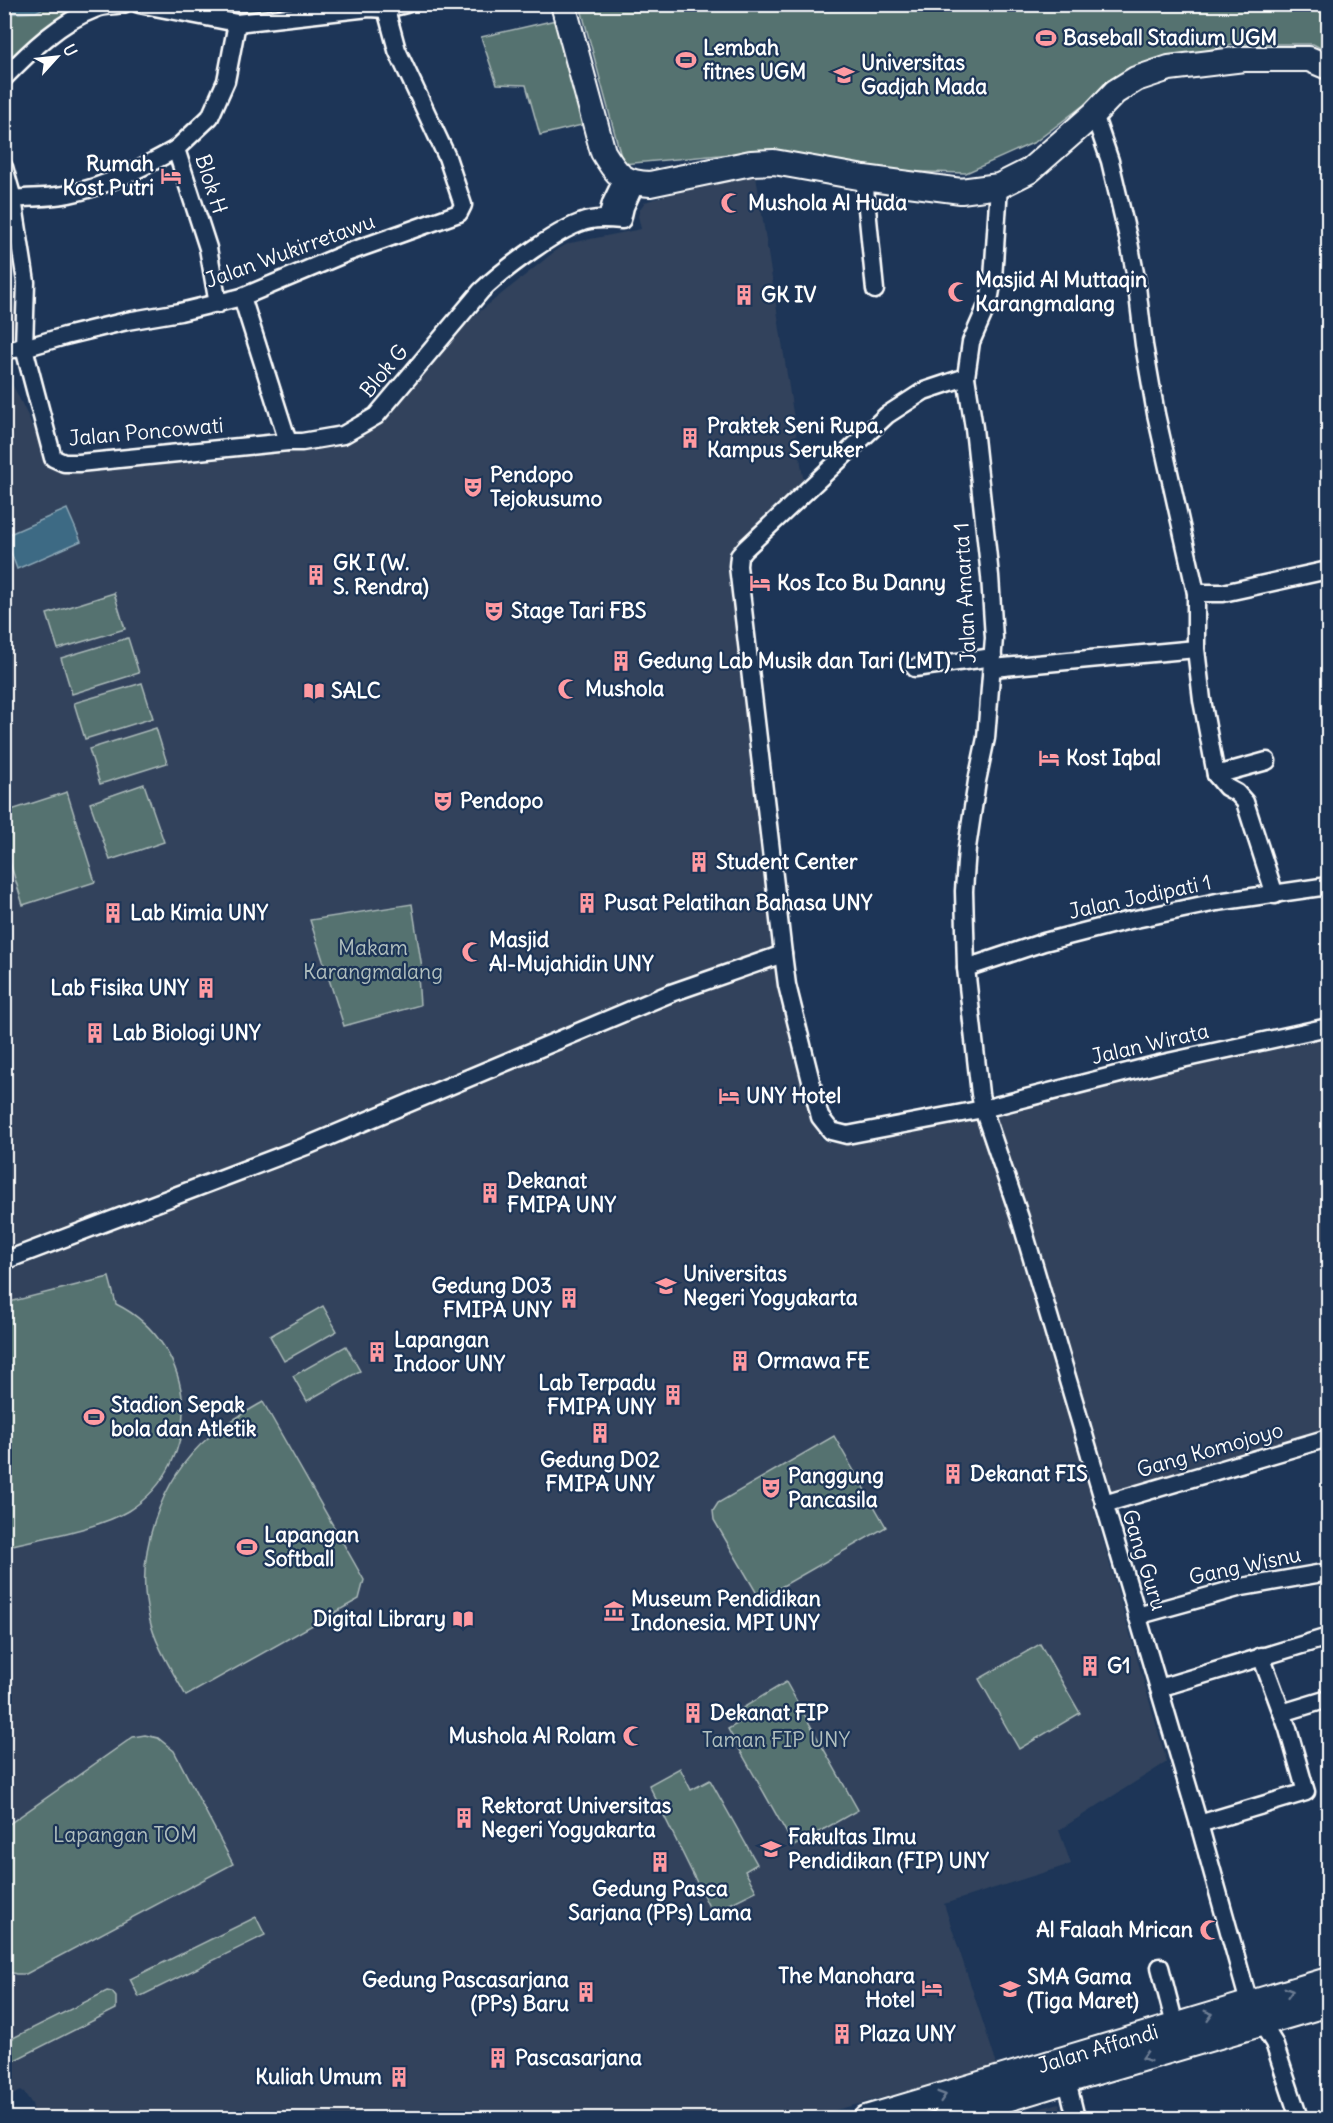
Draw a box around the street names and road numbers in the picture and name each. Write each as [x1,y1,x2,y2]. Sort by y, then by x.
street label: Blok H [189,151,234,217]
street label: Jalan Wukirretawu [201,207,378,294]
street label: Blok G [354,339,414,403]
street label: Jalan Poncowati [67,411,224,452]
street label: Jalan Amarta 1 [947,522,982,664]
street label: Jalan Jodipati 1 [1066,868,1214,925]
street label: Jalan Wirata [1089,1017,1211,1070]
street label: Gang Komojoyo [1134,1416,1286,1483]
street label: Gang Guru [1116,1506,1173,1614]
street label: Gang Wisnu [1186,1540,1303,1591]
street label: Jalan Affandi [1034,2017,1161,2079]

